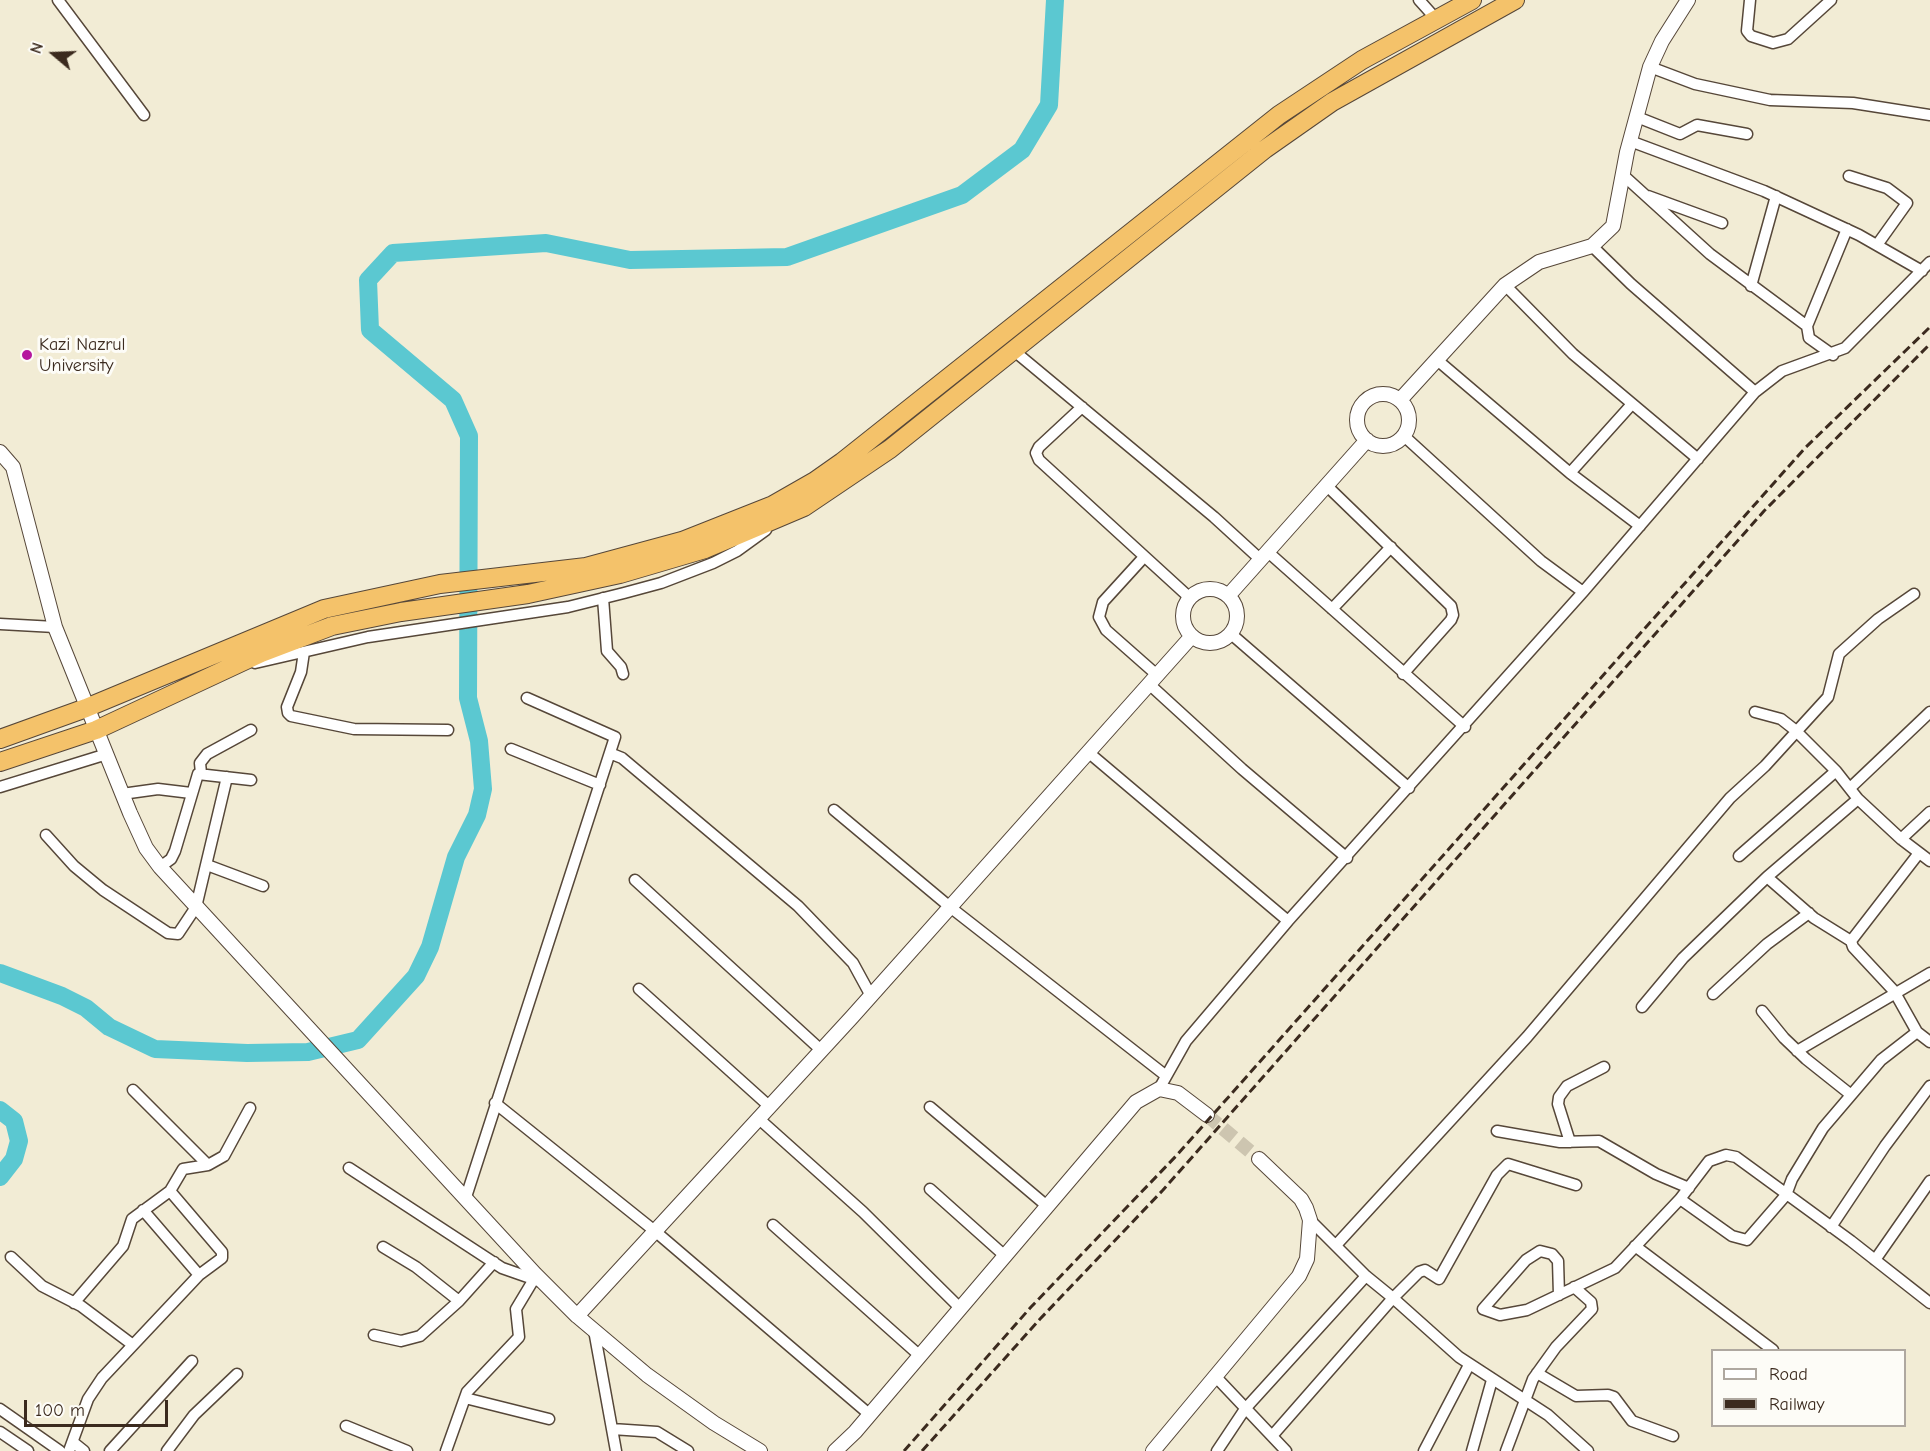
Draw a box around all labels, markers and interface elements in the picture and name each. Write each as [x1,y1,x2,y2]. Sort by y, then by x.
north arrow [24,24,84,84]
text: N [27,40,47,56]
place label: Kazi Nazrul University [39,334,126,376]
marker: Kazi Nazrul University [20,348,34,362]
legend [1711,1349,1906,1427]
text: Road [1769,1364,1808,1385]
scale bar [27,1388,171,1426]
text: Railway [1769,1394,1825,1415]
text: 100 m [35,1400,85,1421]

